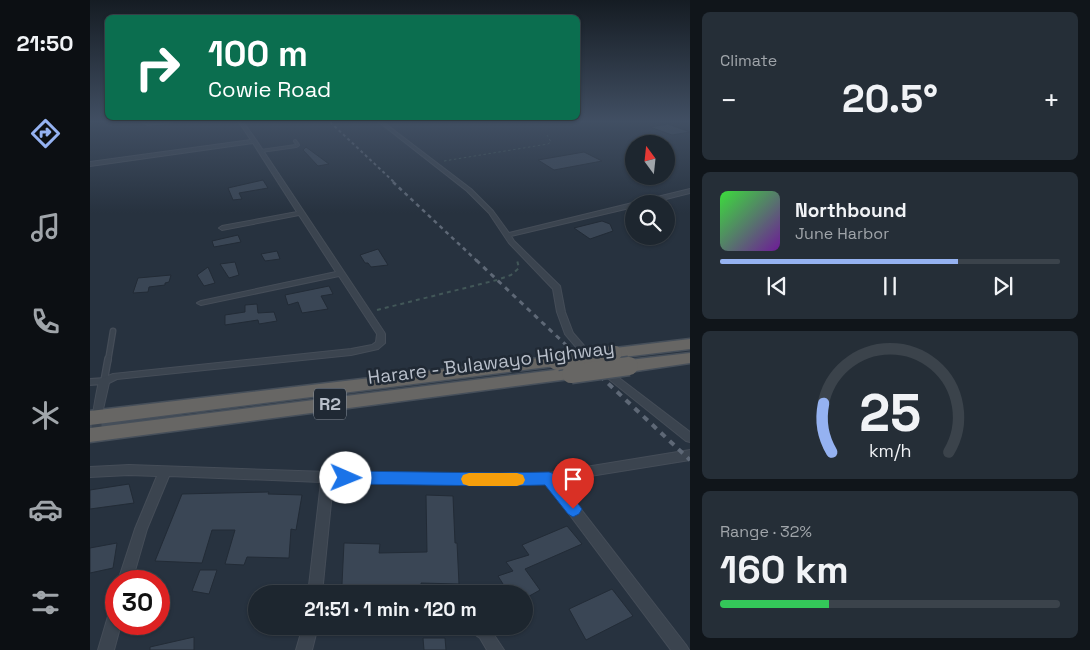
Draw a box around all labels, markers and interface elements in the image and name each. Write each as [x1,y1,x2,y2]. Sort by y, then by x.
text: 21:50 [16,29,74,57]
text: 100 m [208,32,308,76]
icon: right [125,35,190,100]
text: Climate [720,50,777,71]
text: Cowie Road [208,75,331,103]
text: 20.5° [842,75,938,123]
text: − [720,82,737,118]
text: + [1043,82,1060,118]
icon: directions [28,116,63,151]
north arrow [625,135,675,185]
map controls [625,135,675,245]
button: search [625,195,675,245]
text: Northbound [795,198,907,223]
icon: music [28,210,63,245]
text: June Harbor [795,223,889,244]
icon: previous [763,272,791,300]
icon: pause [876,272,904,300]
icon: next [989,272,1017,300]
icon: phone [28,304,63,339]
street label: Harare - Bulawayo Highway [366,335,616,390]
text: 25 [859,380,921,446]
road number: R2 [314,388,346,419]
icon: climate [28,398,63,433]
text: km/h [869,439,911,462]
position arrow [319,451,371,503]
pin [552,458,594,509]
icon: arrive [559,465,587,493]
icon: car [28,492,63,527]
text: Range · 32% [720,521,812,542]
text: 160 km [720,546,849,594]
speed limit sign: 30 [105,570,170,635]
icon: filters [28,585,63,620]
text: 21:51 · 1 min · 120 m [304,597,477,622]

